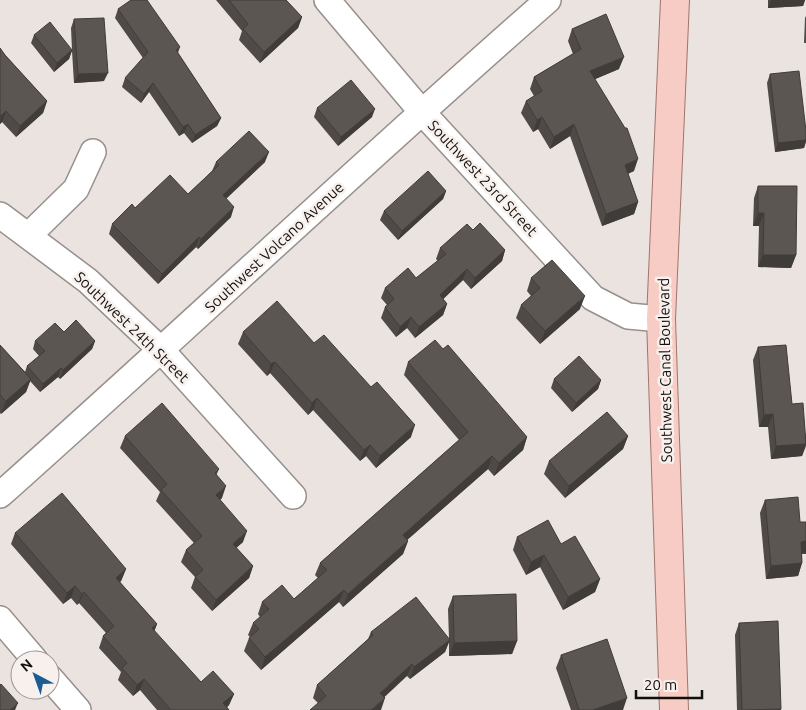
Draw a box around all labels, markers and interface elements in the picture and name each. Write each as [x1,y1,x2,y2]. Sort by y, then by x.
street label: Southwest 23rd Street [425,117,541,239]
street label: Southwest Volcano Avenue [201,178,347,316]
street label: Southwest 24th Street [71,268,193,386]
street label: Southwest Canal Boulevard [655,278,675,462]
north arrow [10,650,60,700]
text: N [17,656,36,675]
scale bar [636,668,702,700]
text: 20 m [644,676,677,693]

